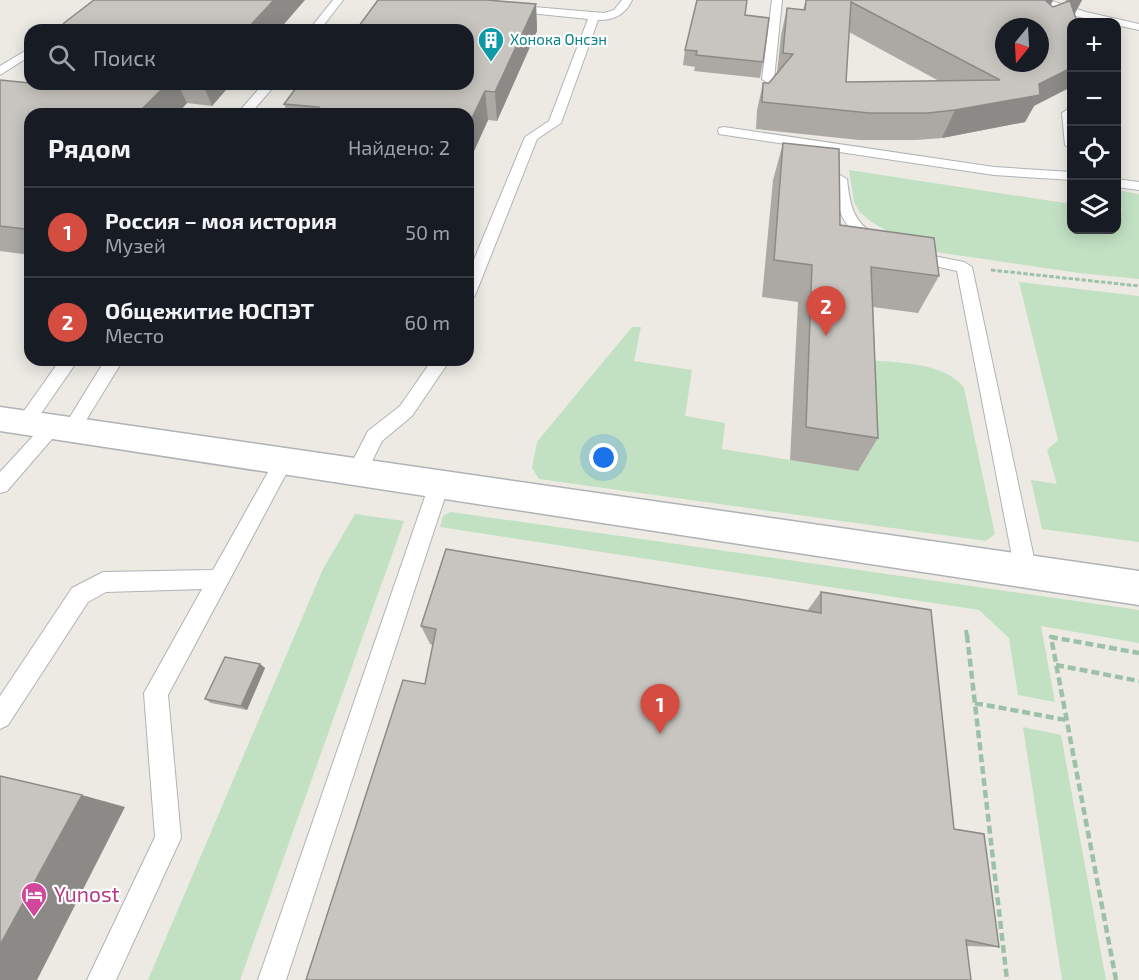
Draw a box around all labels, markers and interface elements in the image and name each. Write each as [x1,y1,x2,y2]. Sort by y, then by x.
north arrow [995,18,1049,72]
map controls [1067,18,1121,234]
button: + [1067,18,1121,72]
search box [24,24,474,90]
building icon: Хонока Онсэн [476,25,506,63]
place label: Хонока Онсэн [510,30,607,48]
icon: search [45,41,78,74]
text: Поиск [93,44,156,70]
button: − [1067,72,1121,126]
button: locate [1067,126,1121,180]
text: Рядом [48,132,131,163]
text: Найдено: 2 [348,135,450,159]
button: layers [1067,180,1121,234]
text: Россия – моя история [105,207,337,233]
text: 1 [63,220,72,244]
text: 50 m [405,220,450,244]
text: Музей [105,233,166,257]
pin: 2 [806,286,846,336]
text: Общежитие ЮСПЭТ [105,297,314,323]
text: 2 [62,310,73,334]
text: 60 m [405,310,450,334]
text: Место [105,323,164,347]
your location [589,443,618,472]
pin: 1 [640,684,680,734]
hotel icon: Yunost [19,880,49,918]
place label: Yunost [54,881,120,906]

